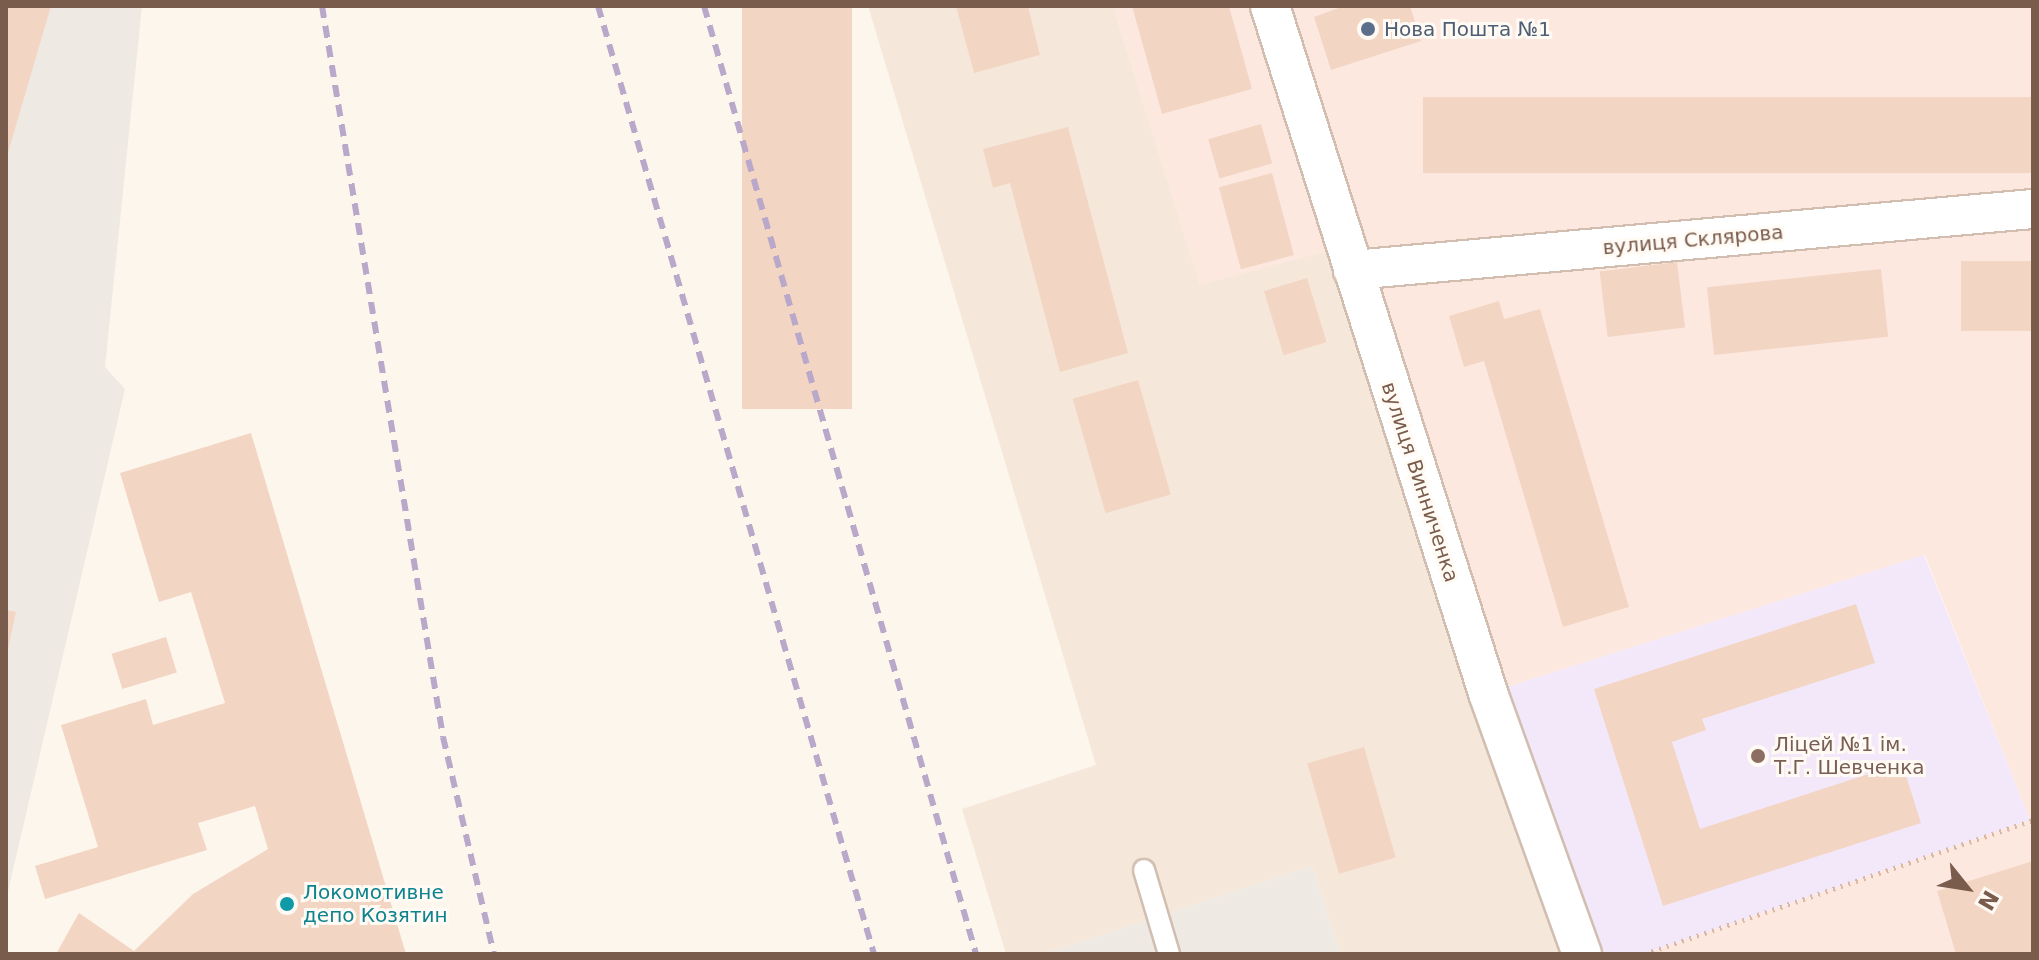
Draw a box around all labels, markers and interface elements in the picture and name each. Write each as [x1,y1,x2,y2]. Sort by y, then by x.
place label: Нова Пошта №1 [1384,17,1551,41]
marker: Нова Пошта №1 [1359,20,1377,38]
street label: вулиця Склярова [1602,220,1784,260]
street label: вулиця Винниченка [1376,379,1464,585]
place label: Ліцей №1 ім. Т.Г. Шевченка [1774,732,1924,779]
marker: Ліцей №1 ім. Т.Г. Шевченка [1749,747,1767,765]
north arrow [1927,848,2007,928]
place label: Локомотивне депо Козятин [303,880,448,927]
text: N [1973,886,2004,914]
marker: Локомотивне депо Козятин [278,895,296,913]

